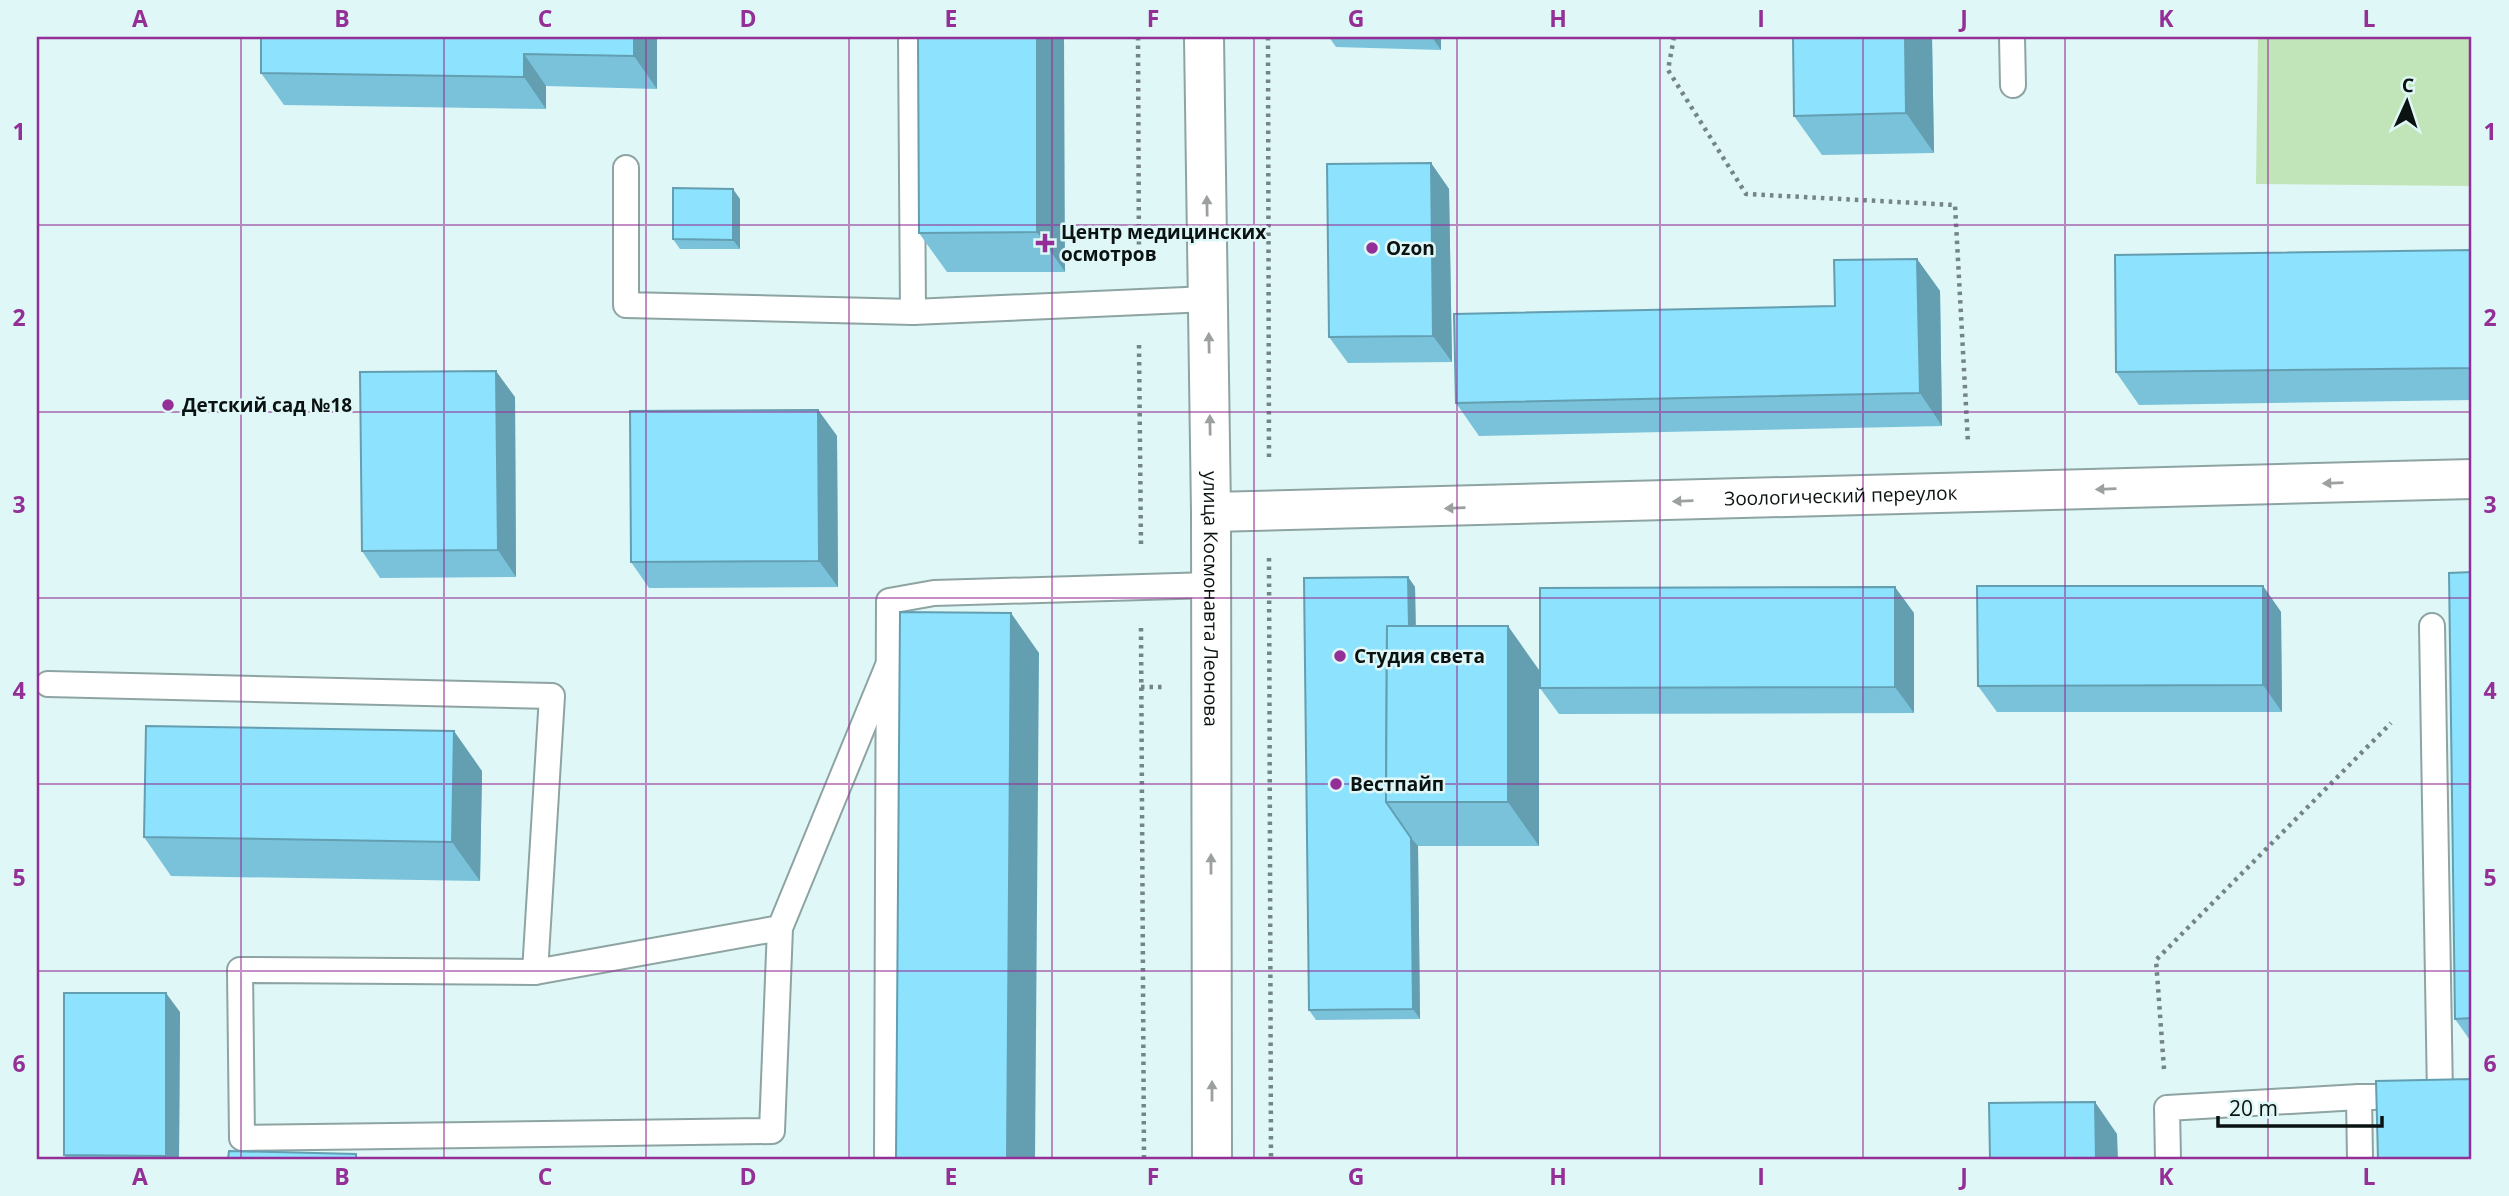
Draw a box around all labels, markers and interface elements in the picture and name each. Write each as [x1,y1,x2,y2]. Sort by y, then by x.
text: A [132,2,148,34]
text: B [334,2,350,34]
text: C [538,2,552,34]
text: D [739,2,757,34]
text: E [945,2,957,34]
text: F [1147,2,1159,34]
text: G [1348,2,1364,34]
text: H [1549,2,1567,34]
text: I [1757,2,1765,34]
text: J [1958,2,1968,34]
text: K [2158,2,2174,34]
text: L [2363,2,2376,34]
north arrow [2372,66,2442,136]
text: С [2401,72,2415,98]
text: 1 [12,115,26,147]
text: 1 [2483,115,2497,147]
one-way arrow [1201,195,1213,217]
place label: Центр медицинских осмотров [1061,219,1266,267]
marker: Центр медицинских осмотров [1035,233,1055,253]
place label: Ozon [1386,235,1435,261]
marker: Ozon [1364,240,1380,256]
text: 2 [12,301,26,333]
text: 2 [2483,301,2497,333]
one-way arrow [1203,332,1214,354]
place label: Детский сад №18 [182,392,352,418]
marker: Детский сад №18 [160,397,176,413]
one-way arrow [1204,414,1216,436]
street label: улица Космонавта Леонова [1197,471,1224,727]
one-way arrow [2322,477,2344,489]
street label: Зоологический переулок [1724,479,1958,512]
one-way arrow [2095,484,2117,495]
text: 3 [12,488,26,520]
text: 3 [2483,488,2497,520]
one-way arrow [1671,496,1693,507]
one-way arrow [1444,502,1466,513]
place label: Студия света [1354,643,1485,669]
marker: Студия света [1332,648,1348,664]
text: 4 [12,674,26,706]
text: 4 [2483,674,2497,706]
place label: Вестпайп [1350,771,1444,797]
marker: Вестпайп [1328,776,1344,792]
one-way arrow [1205,852,1217,874]
text: 5 [12,861,26,893]
text: 5 [2483,861,2497,893]
text: 6 [12,1047,26,1079]
text: 6 [2483,1047,2497,1079]
one-way arrow [1206,1080,1218,1102]
scale bar [2218,1084,2383,1128]
text: 20 m [2229,1094,2278,1122]
text: A [132,1160,148,1192]
text: B [334,1160,350,1192]
text: C [538,1160,552,1192]
text: D [739,1160,757,1192]
text: E [945,1160,957,1192]
text: F [1147,1160,1159,1192]
text: G [1348,1160,1364,1192]
text: H [1549,1160,1567,1192]
text: I [1757,1160,1765,1192]
text: J [1958,1160,1968,1192]
text: K [2158,1160,2174,1192]
text: L [2363,1160,2376,1192]

